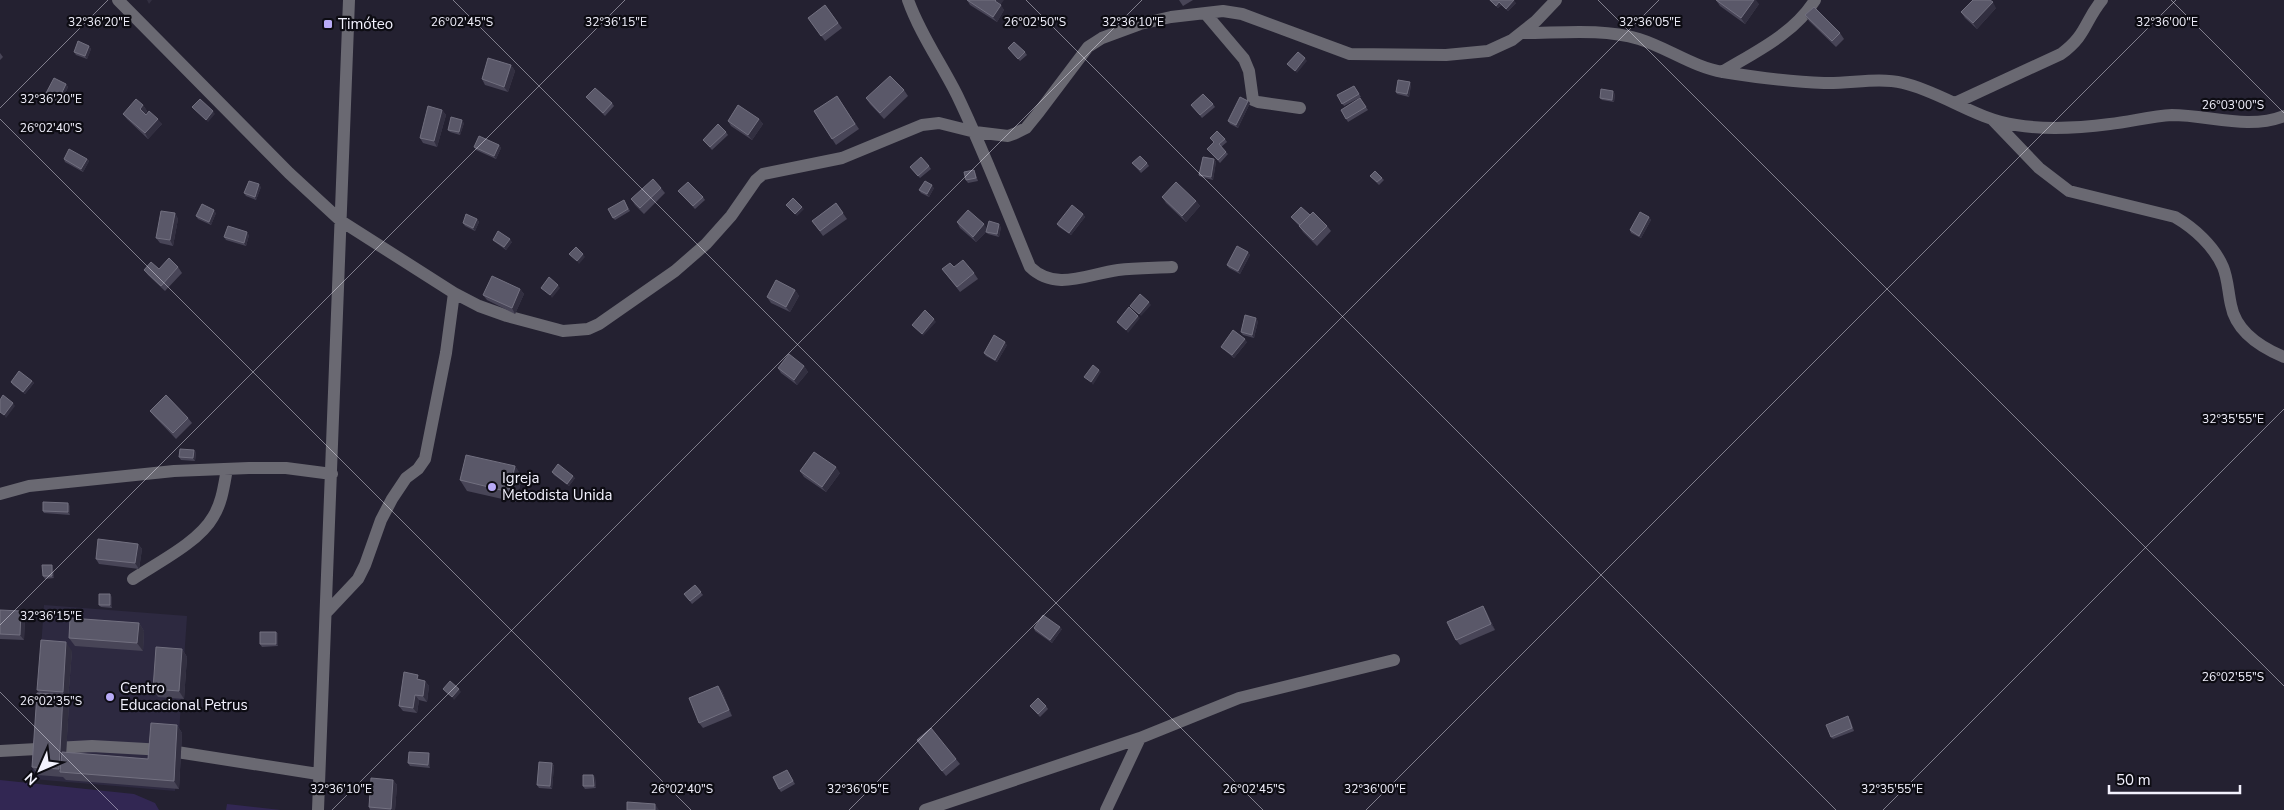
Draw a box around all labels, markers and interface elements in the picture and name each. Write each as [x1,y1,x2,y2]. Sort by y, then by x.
text: 32°36'20"E [68,14,130,30]
place label: Timóteo [338,14,393,34]
text: 26°02'45"S [431,14,493,30]
text: 32°36'15"E [585,14,647,30]
text: 26°02'50"S [1004,14,1066,30]
text: 32°36'10"E [1102,14,1164,30]
text: 32°36'05"E [1619,14,1681,30]
text: 32°36'00"E [2136,14,2198,30]
marker: Timóteo [322,18,334,30]
text: 32°36'20"E [20,91,82,107]
text: 26°03'00"S [2202,97,2264,113]
text: 26°02'40"S [20,120,82,136]
text: 32°35'55"E [2202,411,2264,427]
place label: Igreja Metodista Unida [502,468,612,505]
marker: Igreja Metodista Unida [486,481,498,493]
text: 32°36'15"E [20,608,82,624]
text: 26°02'55"S [2202,669,2264,685]
place label: Centro Educacional Petrus [120,678,248,715]
marker: Centro Educacional Petrus [104,691,116,703]
text: 26°02'35"S [20,693,82,709]
north arrow [15,745,65,795]
scale bar [2109,762,2240,794]
text: N [21,768,42,789]
text: 50 m [2116,770,2151,790]
text: 32°36'10"E [310,781,372,797]
text: 26°02'40"S [651,781,713,797]
text: 32°36'05"E [827,781,889,797]
text: 26°02'45"S [1223,781,1285,797]
text: 32°36'00"E [1344,781,1406,797]
text: 32°35'55"E [1861,781,1923,797]

